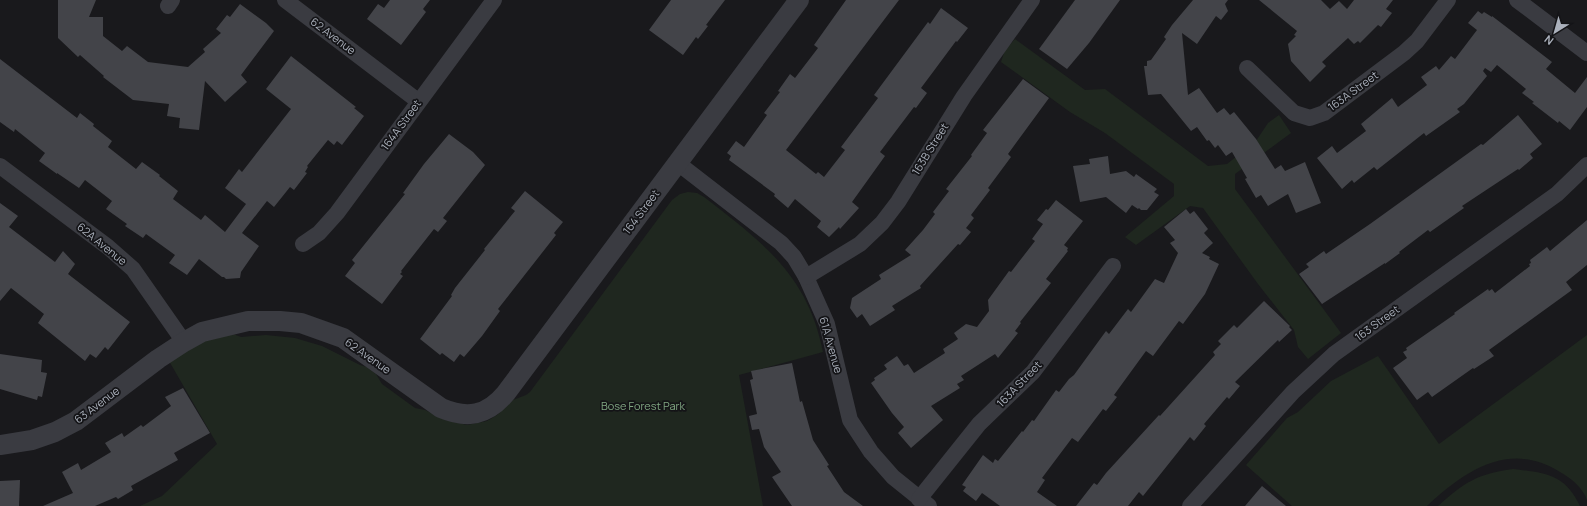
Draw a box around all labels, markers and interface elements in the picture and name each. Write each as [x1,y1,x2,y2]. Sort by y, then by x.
north arrow [1535,12,1575,52]
street label: 62 Avenue [308,14,359,58]
text: N [1541,32,1556,49]
street label: 163A Street [1325,67,1381,114]
street label: 164A Street [377,96,424,153]
street label: 163B Street [908,120,951,177]
street label: 164 Street [619,186,662,237]
street label: 62A Avenue [74,219,131,269]
street label: 163 Street [1351,301,1402,344]
street label: 61A Avenue [816,315,847,375]
street label: 62 Avenue [342,334,395,377]
street label: 163A Street [993,357,1044,410]
street label: 63 Avenue [71,382,123,426]
park label: Bose Forest Park [601,398,686,413]

